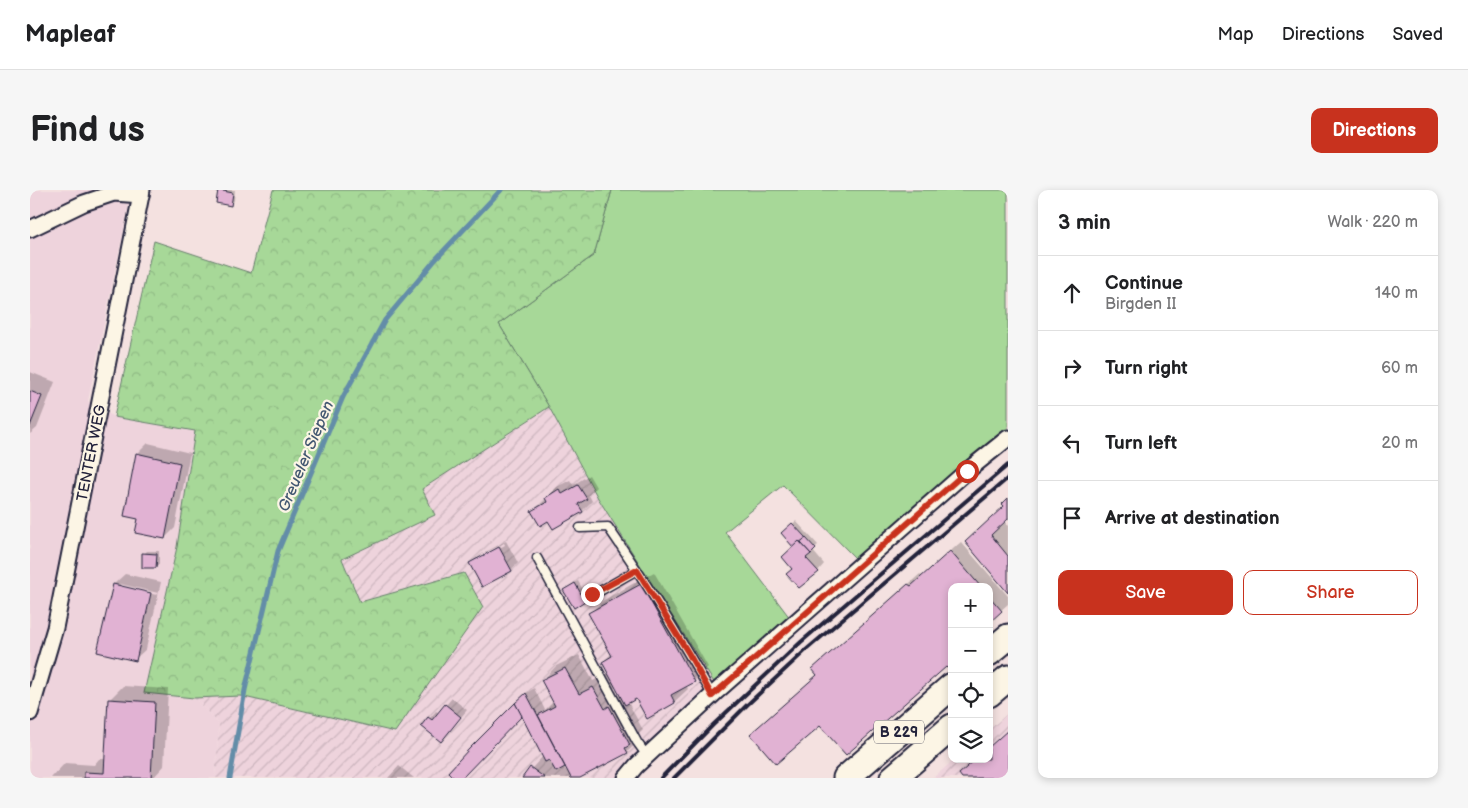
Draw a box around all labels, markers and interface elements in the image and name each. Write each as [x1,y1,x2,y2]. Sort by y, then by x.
text: Mapleaf [25,20,116,49]
text: Map [1218,24,1254,45]
text: Directions [1282,24,1364,45]
text: Saved [1392,24,1443,45]
button: Directions [1311,108,1438,153]
text: Find us [30,109,145,152]
text: 3 min [1058,210,1111,235]
text: Walk · 220 m [1328,213,1418,232]
text: Continue [1105,272,1183,295]
icon: ahead [1058,279,1086,307]
text: 140 m [1375,284,1418,303]
text: Birgden II [1105,295,1176,314]
icon: right [1058,354,1086,382]
text: Turn right [1105,357,1188,380]
text: 60 m [1381,359,1418,378]
water label: Greueler Siepen [274,398,338,515]
street label: TENTER WEG [73,403,110,503]
icon: left [1058,429,1086,457]
text: Turn left [1105,432,1177,455]
text: 20 m [1382,434,1418,453]
route start [956,460,979,483]
icon: arrive [1058,504,1086,532]
text: Arrive at destination [1105,507,1280,530]
button: Save [1058,570,1233,615]
button: Share [1243,570,1418,615]
route end [581,583,604,606]
map controls [948,583,993,763]
button: + [948,583,993,628]
button: − [948,628,993,673]
button: locate [948,673,993,718]
button: layers [948,718,993,763]
road number: B 229 [874,720,924,744]

